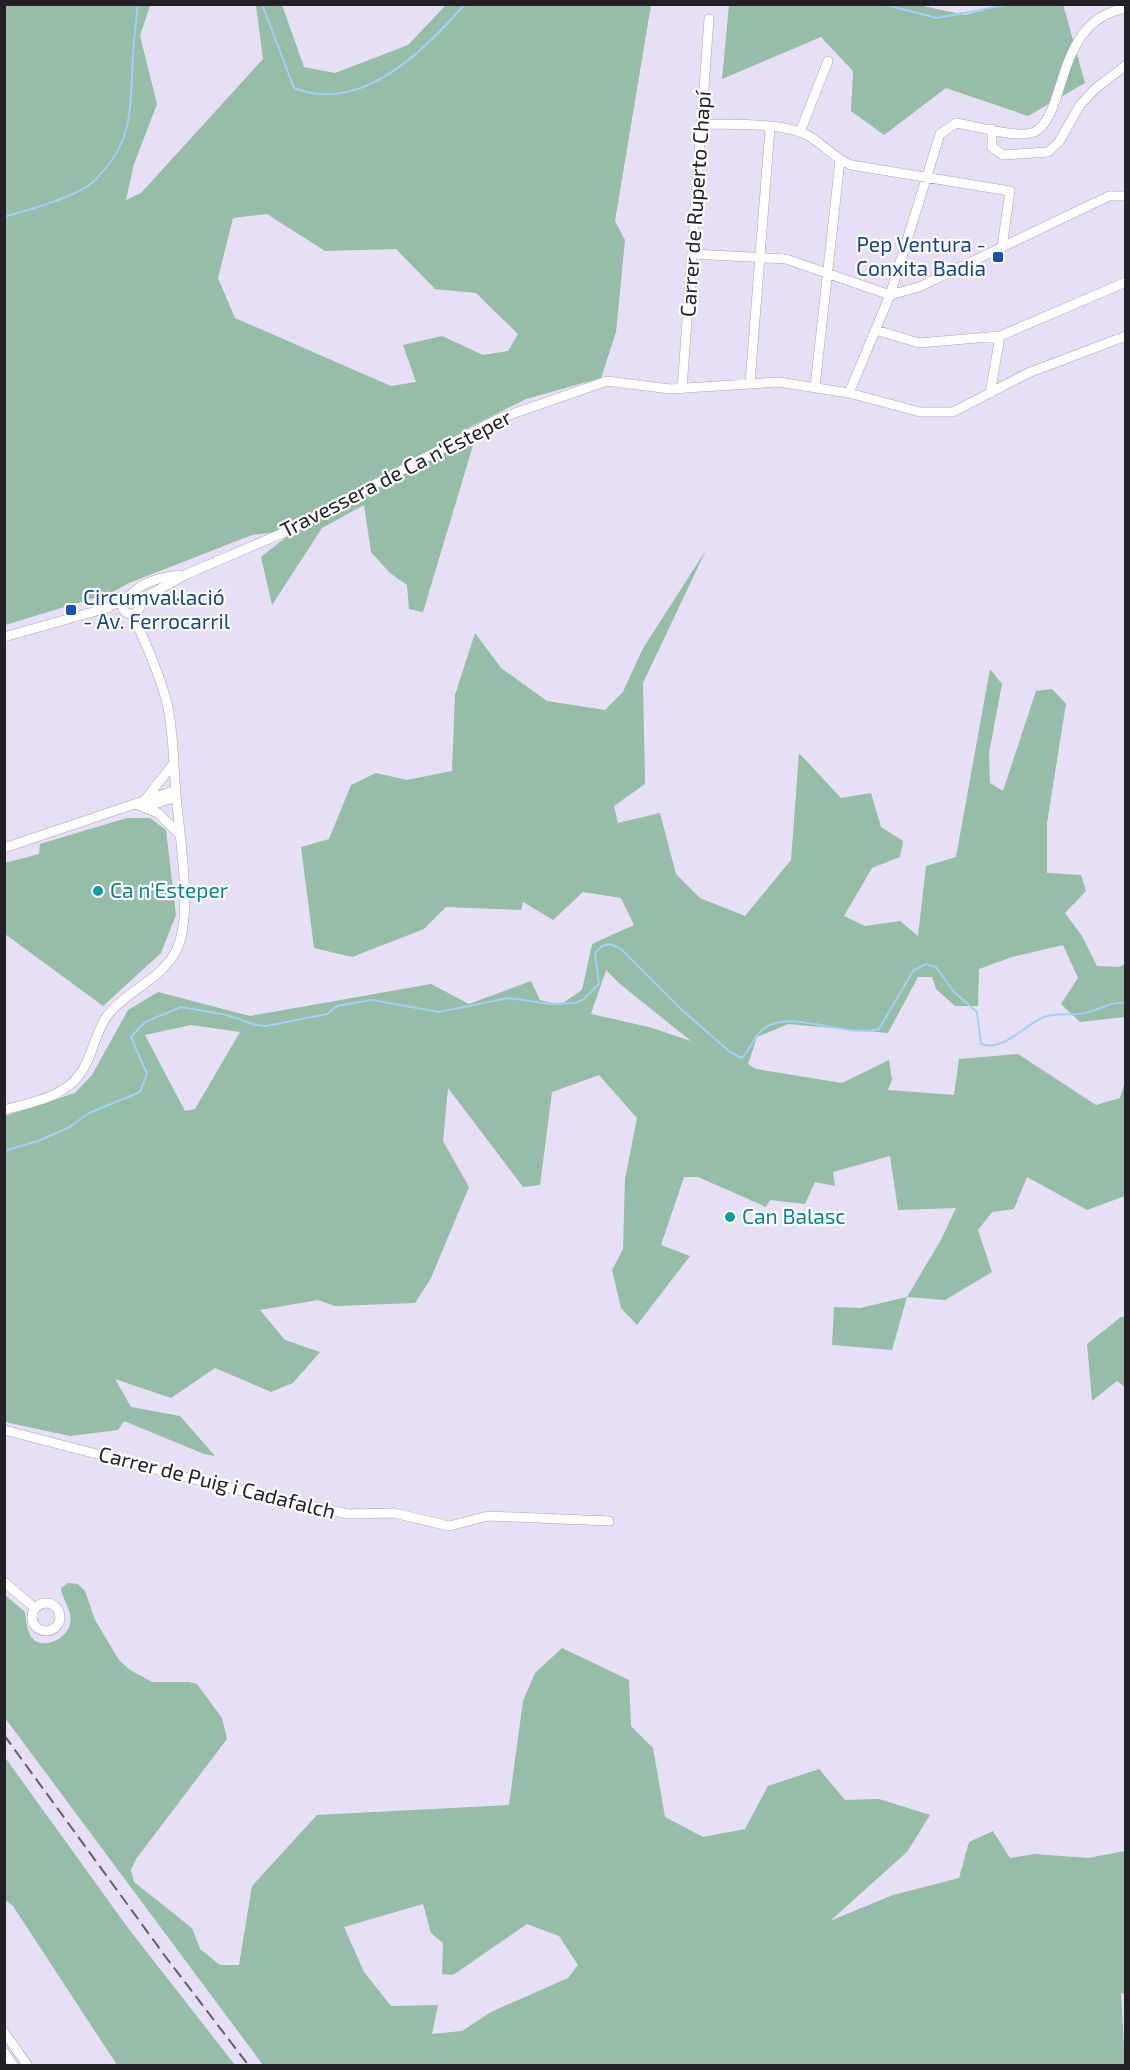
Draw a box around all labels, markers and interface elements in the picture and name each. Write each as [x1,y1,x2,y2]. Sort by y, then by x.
street label: Carrer de Ruperto Chapí [674,89,715,318]
place label: Pep Ventura - Conxita Badia [856,231,986,280]
marker: Pep Ventura - Conxita Badia [991,250,1005,264]
street label: Travessera de Ca n'Esteper [276,403,515,542]
place label: Circumval·lació - Av. Ferrocarril [83,584,231,633]
marker: Circumval·lació - Av. Ferrocarril [64,603,78,617]
place label: Ca n'Esteper [110,877,229,902]
marker: Ca n'Esteper [91,884,105,898]
place label: Can Balasc [742,1203,846,1228]
marker: Can Balasc [723,1210,737,1224]
street label: Carrer de Puig i Cadafalch [96,1440,338,1523]

